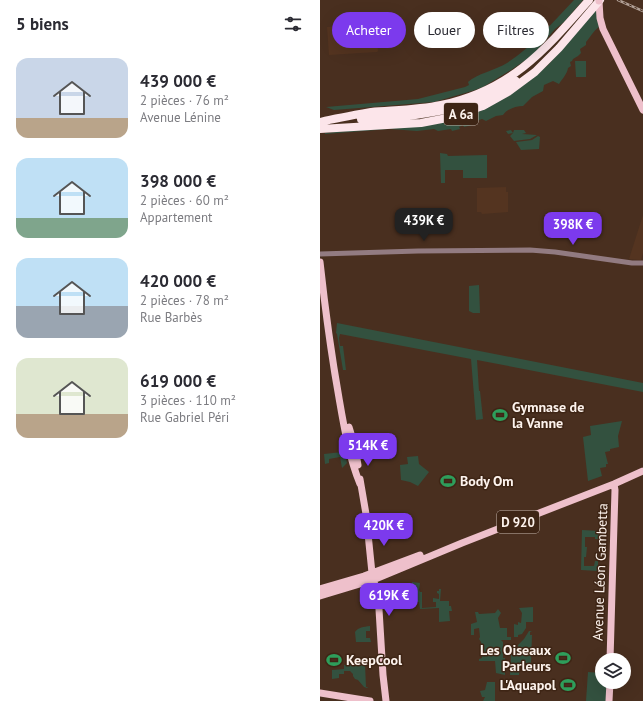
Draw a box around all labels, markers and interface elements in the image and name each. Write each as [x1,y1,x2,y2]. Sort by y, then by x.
chip: Acheter [332,12,406,48]
chip: Louer [414,12,475,48]
chip: Filtres [483,12,549,48]
text: 5 biens [16,13,69,35]
icon: filters [282,13,304,35]
text: 439 000 € [140,70,216,92]
icon: home [48,74,96,122]
text: 2 pièces · 76 m² [140,92,229,109]
road number: A 6a [444,103,478,125]
text: Avenue Lénine [140,109,221,126]
text: 398 000 € [140,170,216,192]
icon: home [48,174,96,222]
text: 2 pièces · 60 m² [140,192,229,209]
pin: 439K € [391,208,457,242]
text: Appartement [140,209,212,226]
text: 439K € [404,212,444,229]
pin: 398K € [540,212,606,246]
text: 398K € [553,216,593,233]
text: 420 000 € [140,270,216,292]
icon: home [48,274,96,322]
text: 2 pièces · 78 m² [140,292,229,309]
text: Rue Barbès [140,309,202,326]
text: 619 000 € [140,370,216,392]
icon: home [48,374,96,422]
text: 3 pièces · 110 m² [140,392,236,409]
place label: Gymnase de la Vanne [512,398,584,432]
sports icon: Gymnase de la Vanne [491,406,509,424]
text: Rue Gabriel Péri [140,409,229,426]
pin: 514K € [335,433,401,467]
text: 514K € [348,437,388,454]
sports icon: Body Om [439,472,457,490]
place label: Body Om [460,472,514,490]
street label: Avenue Léon Gambetta [589,503,611,641]
road number: D 920 [497,511,539,533]
pin: 420K € [351,513,417,547]
text: 420K € [364,517,404,534]
pin: 619K € [356,583,422,617]
text: 619K € [369,587,409,604]
place label: Les Oiseaux Parleurs [480,641,552,675]
sports icon: Les Oiseaux Parleurs [554,649,572,667]
sports icon: KeepCool [325,651,343,669]
place label: KeepCool [346,651,403,669]
map controls [595,653,631,689]
button: layers [595,653,631,689]
place label: L'Aquapol [500,676,557,694]
sports icon: L'Aquapol [559,676,577,694]

